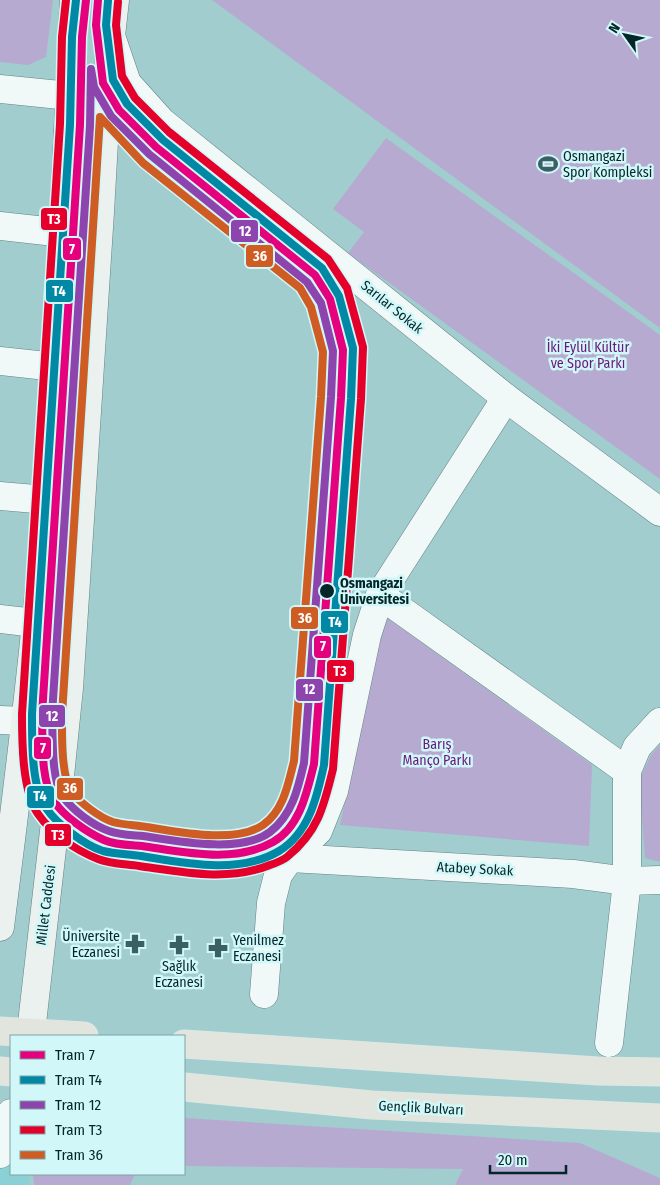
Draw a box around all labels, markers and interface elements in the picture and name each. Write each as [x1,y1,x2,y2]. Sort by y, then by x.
north arrow [600,10,650,60]
text: N [605,20,624,36]
place label: Osmangazi Spor Kompleksi [563,148,652,181]
sports icon: Osmangazi Spor Kompleksi [537,153,559,175]
line badge: T3 [40,207,68,231]
text: T3 [47,211,61,228]
line badge: 12 [230,219,259,243]
text: 12 [239,223,252,240]
line badge: 7 [62,237,82,261]
text: 7 [69,241,75,258]
line badge: 36 [245,244,274,268]
text: 36 [252,248,267,265]
street label: Sarılar Sokak [358,277,427,337]
line badge: T4 [45,279,74,303]
text: T4 [52,283,66,300]
park label: İki Eylül Kültür ve Spor Parkı [547,339,629,372]
place label: Osmangazi Üniversitesi [340,575,409,608]
marker: Osmangazi Üniversitesi [318,582,336,600]
line badge: 36 [290,606,319,630]
text: 36 [297,610,312,627]
line badge: T4 [320,610,349,634]
text: T4 [328,614,342,631]
line badge: 7 [313,635,332,659]
text: 7 [320,638,326,655]
line badge: T3 [326,659,355,683]
text: T3 [333,663,347,680]
line badge: 12 [295,678,324,702]
text: 12 [303,681,316,698]
line badge: 12 [38,704,66,728]
text: 12 [46,708,59,725]
line badge: 7 [33,736,52,760]
park label: Barış Manço Parkı [403,736,471,769]
text: 7 [40,740,46,757]
line badge: 36 [56,777,84,801]
text: 36 [62,780,77,797]
line badge: T4 [26,785,55,809]
text: T4 [33,788,47,805]
line badge: T3 [44,823,72,847]
text: T3 [51,827,65,844]
street label: Atabey Sokak [436,859,514,880]
street label: Millet Caddesi [33,864,59,946]
place label: Üniversite Eczanesi [62,927,120,961]
place label: Yenilmez Eczanesi [233,932,284,965]
pharmacy icon: Üniversite Eczanesi [124,933,146,955]
pharmacy icon: Sağlık Eczanesi [168,934,190,956]
pharmacy icon: Yenilmez Eczanesi [207,937,229,959]
place label: Sağlık Eczanesi [155,958,203,991]
legend [10,1035,185,1175]
text: Tram 7 [55,1046,95,1064]
text: Tram T4 [55,1071,102,1089]
text: Tram 12 [55,1096,102,1114]
street label: Gençlik Bulvarı [378,1097,464,1119]
text: Tram T3 [55,1121,103,1139]
scale bar [490,1142,566,1174]
text: Tram 36 [55,1146,103,1164]
text: 20 m [498,1151,528,1169]

